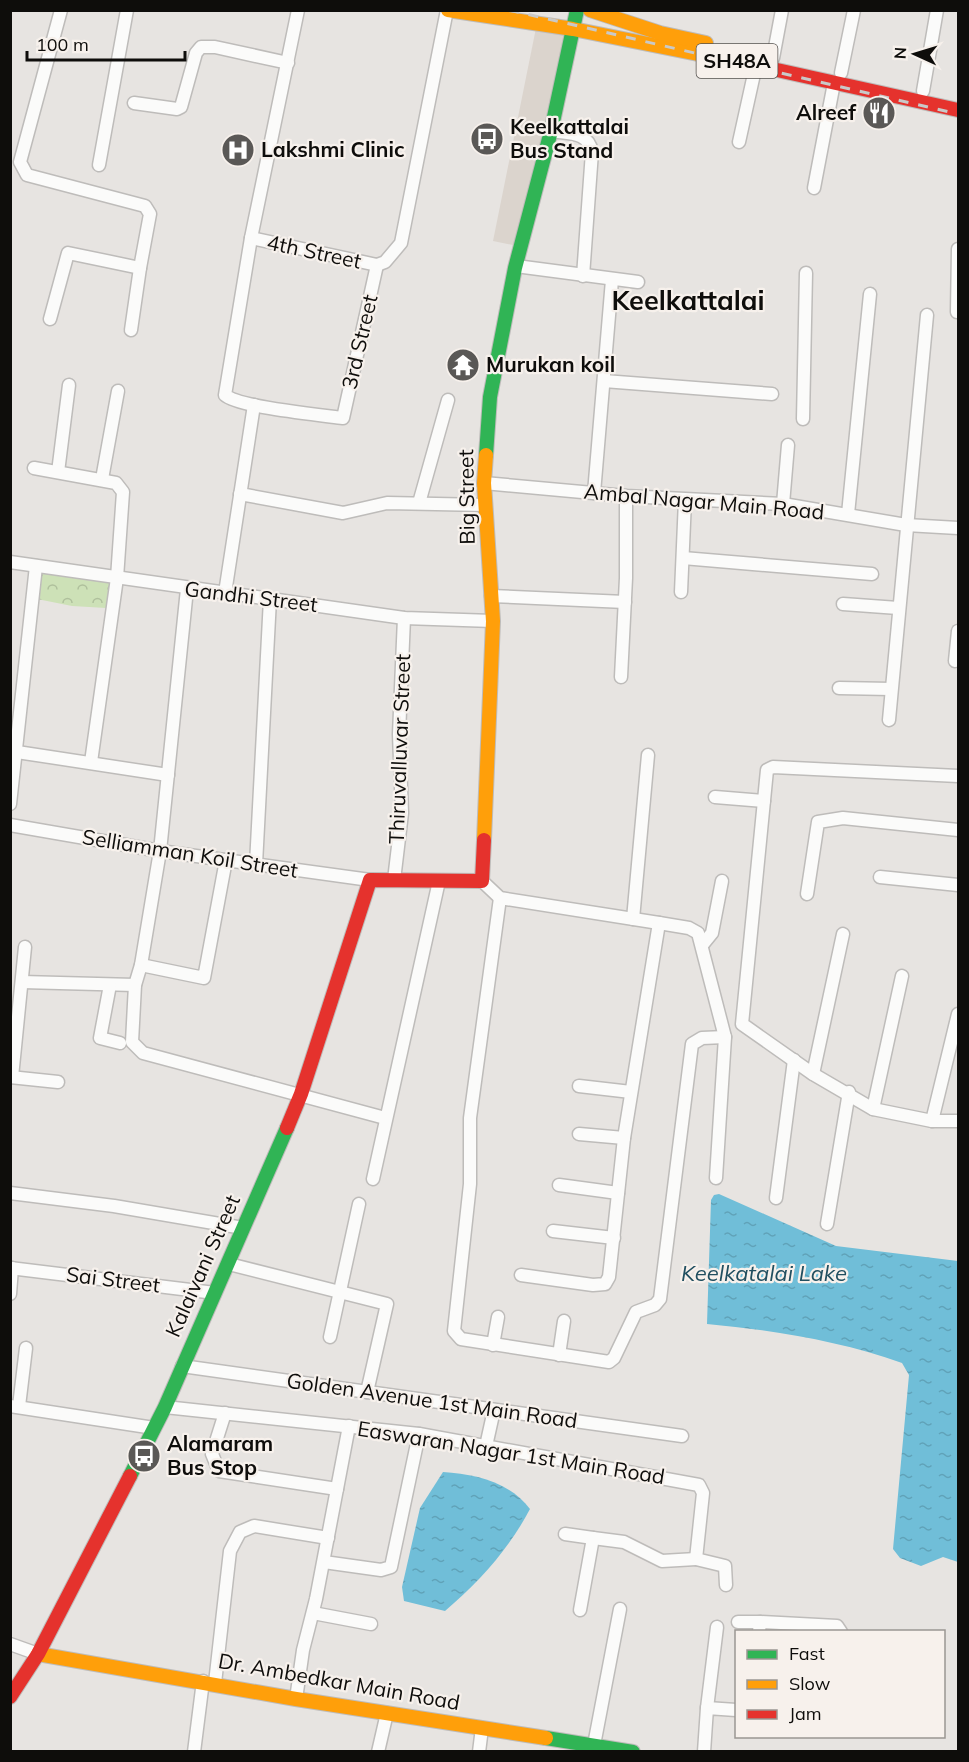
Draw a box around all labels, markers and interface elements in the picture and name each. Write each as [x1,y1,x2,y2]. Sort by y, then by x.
scale bar [27,24,184,62]
north arrow [885,24,945,84]
text: 100 m [36,33,89,56]
road number: SH48A [696,44,777,78]
text: N [890,46,910,60]
restaurant icon: Alreef [861,95,897,131]
place label: Alreef [796,99,857,125]
place label: Keelkattalai Bus Stand [510,113,629,163]
bus stop icon: Keelkattalai Bus Stand [469,121,505,157]
hospital icon: Lakshmi Clinic [220,132,256,168]
place label: Lakshmi Clinic [261,136,405,162]
street label: 4th Street [265,228,364,274]
district label: Keelkattalai [611,283,765,317]
street label: 3rd Street [336,292,383,392]
temple icon: Murukan koil [445,347,481,383]
place label: Murukan koil [486,351,615,377]
street label: Big Street [452,449,480,545]
street label: Ambal Nagar Main Road [583,478,825,524]
street label: Gandhi Street [183,575,319,617]
street label: Thiruvalluvar Street [383,654,415,844]
street label: Selliamman Koil Street [80,823,300,883]
street label: Kalaivani Street [159,1190,245,1341]
water label: Keelkatalai Lake [681,1259,847,1287]
street label: Sai Street [65,1260,161,1298]
street label: Golden Avenue 1st Main Road [285,1367,579,1433]
street label: Easwaran Nagar 1st Main Road [356,1415,667,1489]
place label: Alamaram Bus Stop [167,1430,273,1480]
bus stop icon: Alamaram Bus Stop [126,1438,162,1474]
legend [735,1630,945,1738]
text: Fast [789,1642,825,1665]
street label: Dr. Ambedkar Main Road [216,1647,462,1715]
text: Slow [789,1672,831,1695]
text: Jam [789,1702,822,1725]

